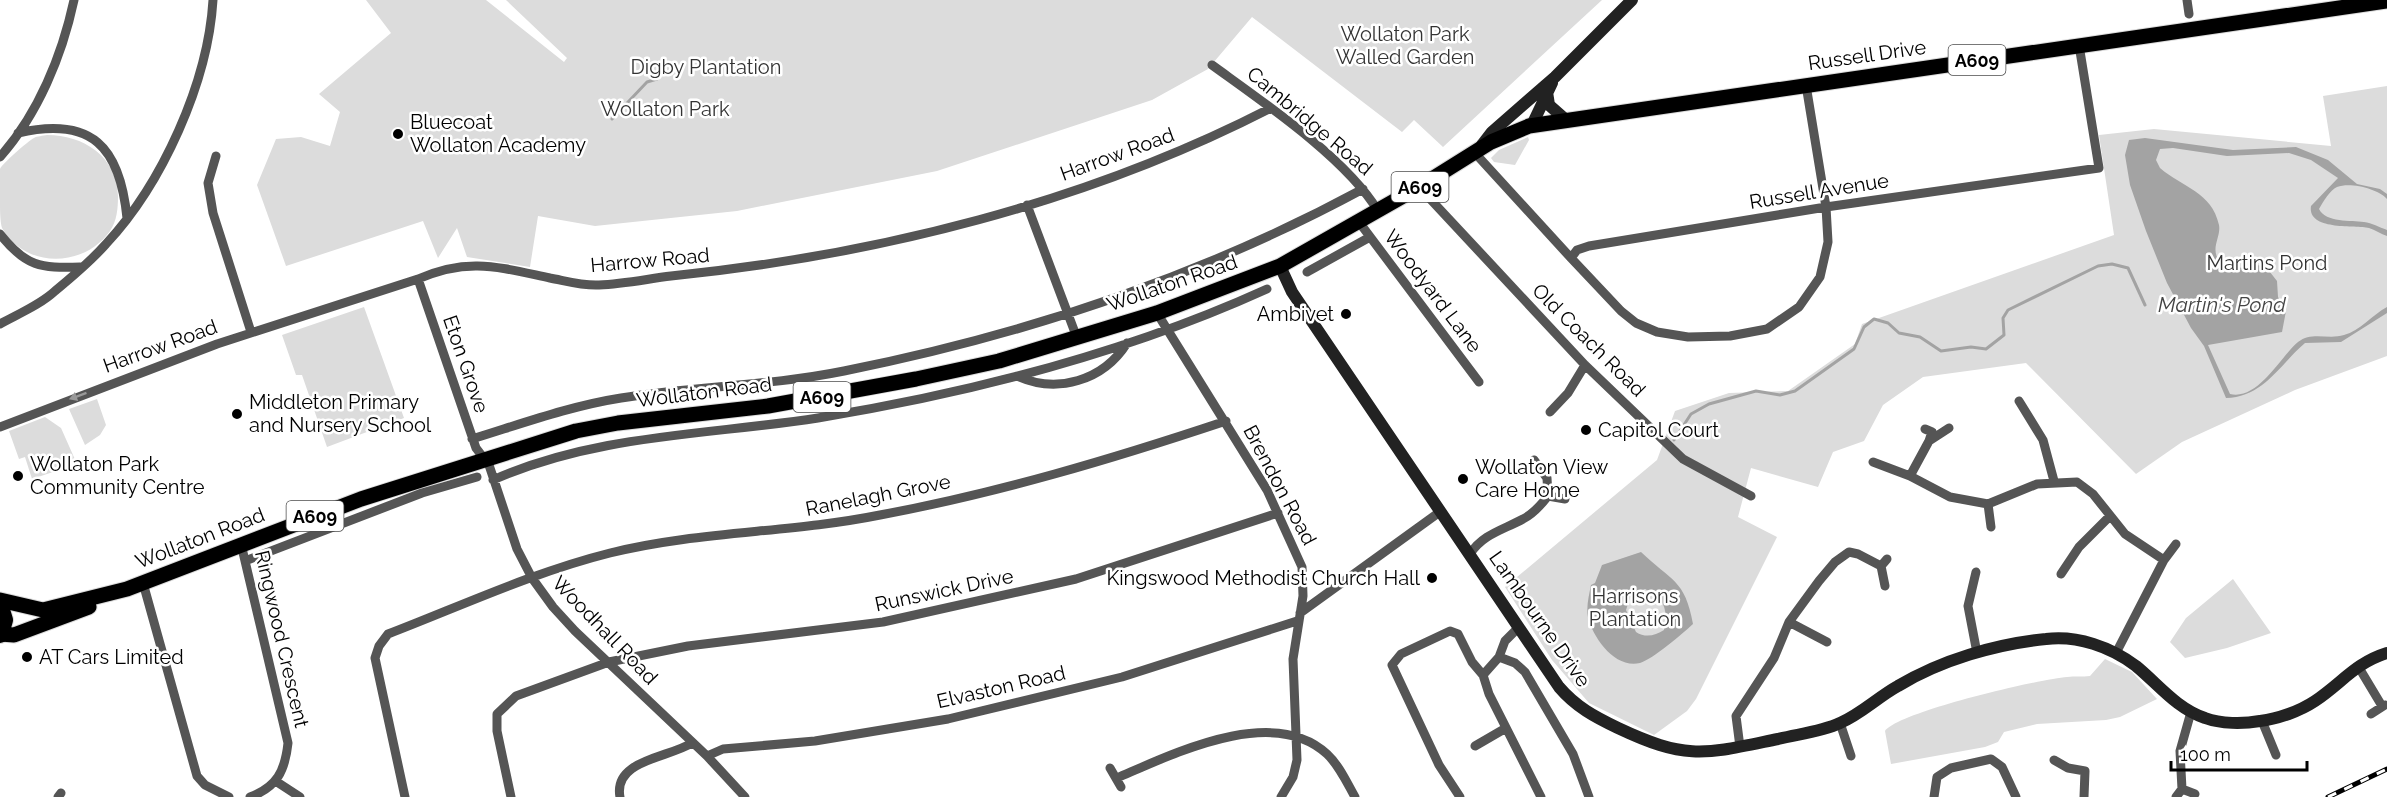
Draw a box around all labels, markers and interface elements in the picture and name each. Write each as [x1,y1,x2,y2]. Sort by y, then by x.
park label: Wollaton Park Walled Garden [1336,22,1474,69]
street label: Russell Drive [1806,35,1928,75]
road number: A609 [1948,45,2006,75]
park label: Digby Plantation [631,55,781,79]
street label: Cambridge Road [1242,62,1378,180]
park label: Wollaton Park [600,97,730,121]
place label: Bluecoat Wollaton Academy [410,110,586,157]
street label: Harrow Road [1057,122,1177,186]
marker: Bluecoat Wollaton Academy [391,127,405,141]
street label: Russell Avenue [1748,168,1891,214]
road number: A609 [1392,172,1448,202]
street label: Woodyard Lane [1379,225,1487,357]
street label: Harrow Road [589,243,711,277]
street label: Wollaton Road [1104,249,1240,317]
park label: Martins Pond [2206,251,2328,275]
street label: Old Coach Road [1527,278,1651,402]
water label: Martin's Pond [2158,292,2286,317]
place label: Ambivet [1257,302,1334,326]
marker: Ambivet [1339,307,1353,321]
street label: Eton Grove [438,312,494,416]
street label: Harrow Road [100,314,220,378]
street label: Wollaton Road [635,372,773,412]
road number: A609 [794,382,850,412]
place label: Middleton Primary and Nursery School [249,390,432,437]
one-way arrow [69,391,87,401]
marker: Middleton Primary and Nursery School [230,407,244,421]
place label: Capitol Court [1598,418,1719,442]
street label: Brendon Road [1238,421,1322,549]
marker: Capitol Court [1579,423,1593,437]
place label: Wollaton Park Community Centre [30,452,205,499]
place label: Wollaton View Care Home [1475,455,1608,502]
marker: Wollaton Park Community Centre [11,469,25,483]
street label: Ranelagh Grove [803,469,953,521]
marker: Wollaton View Care Home [1456,472,1470,486]
road number: A609 [286,501,344,531]
street label: Wollaton Road [132,502,268,574]
street label: Lambourne Drive [1484,546,1596,692]
street label: Ringwood Crescent [250,548,314,730]
street label: Runswick Drive [873,564,1016,616]
place label: Kingswood Methodist Church Hall [1106,566,1421,590]
street label: Woodhall Road [547,571,663,689]
marker: Kingswood Methodist Church Hall [1425,571,1439,585]
park label: Harrisons Plantation [1589,584,1681,631]
place label: AT Cars Limited [39,645,184,669]
marker: AT Cars Limited [20,650,34,664]
street label: Elvaston Road [934,661,1068,713]
scale bar [2171,734,2308,772]
text: 100 m [2180,744,2231,765]

